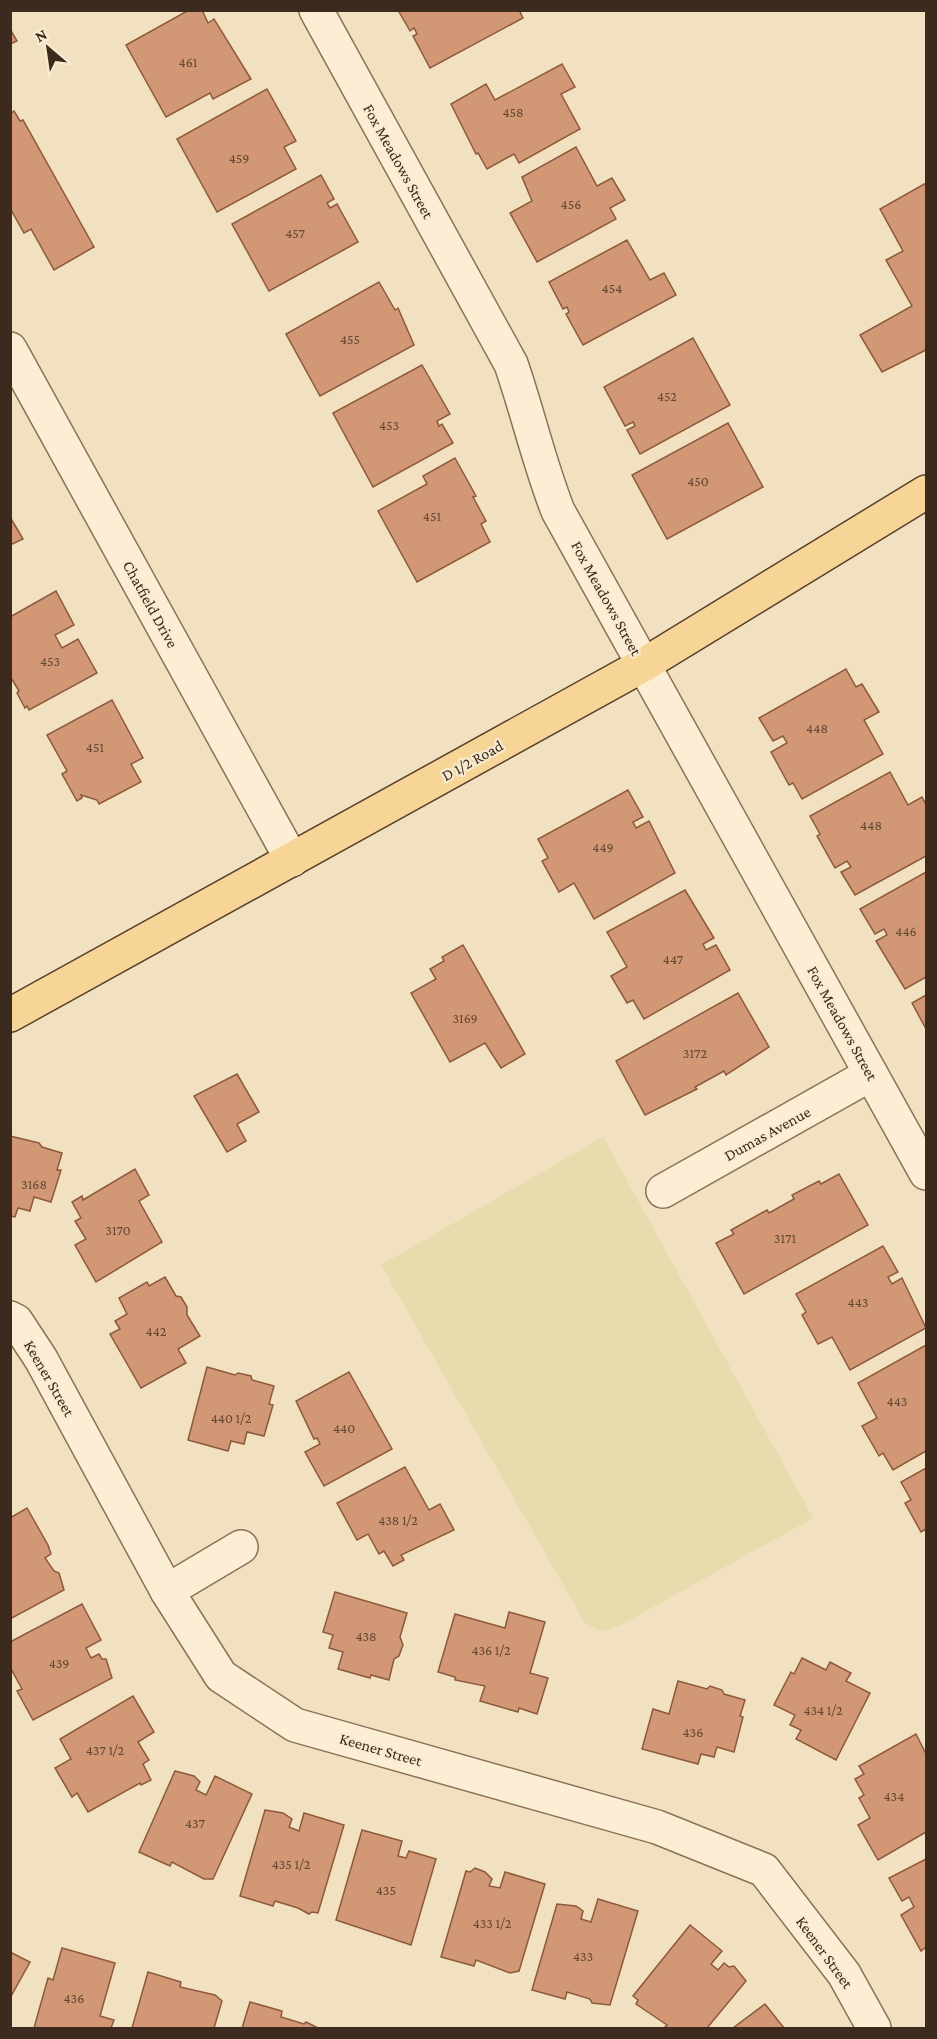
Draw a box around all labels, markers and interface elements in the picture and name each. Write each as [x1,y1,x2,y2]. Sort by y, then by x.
north arrow [18,18,78,78]
text: N [32,25,50,45]
house number: 461 [179,54,198,70]
street label: Fox Meadows Street [360,101,437,222]
house number: 458 [502,104,524,120]
house number: 459 [229,150,249,166]
house number: 456 [561,196,581,212]
house number: 457 [285,225,305,241]
house number: 454 [602,280,622,296]
house number: 455 [340,331,360,347]
house number: 452 [657,388,677,404]
house number: 453 [379,417,399,433]
house number: 450 [687,473,709,489]
house number: 451 [423,508,441,524]
street label: Fox Meadows Street [568,538,645,659]
street label: Chatfield Drive [120,558,181,651]
house number: 453 [40,653,60,669]
house number: 448 [806,720,828,736]
street label: D 1/2 Road [439,736,506,784]
house number: 451 [86,739,104,755]
house number: 448 [860,817,882,833]
house number: 449 [592,839,614,855]
house number: 446 [895,923,917,939]
house number: 447 [663,951,684,967]
street label: Fox Meadows Street [804,963,881,1084]
house number: 3169 [452,1010,478,1026]
house number: 3172 [683,1045,708,1061]
street label: Dumas Avenue [721,1103,813,1164]
house number: 3168 [21,1176,47,1192]
house number: 3170 [105,1222,131,1238]
house number: 3171 [774,1230,797,1246]
house number: 443 [848,1294,868,1310]
house number: 442 [146,1323,167,1339]
street label: Keener Street [21,1337,78,1420]
house number: 443 [887,1393,907,1409]
house number: 440 1/2 [211,1410,252,1426]
house number: 440 [333,1420,355,1436]
house number: 438 1/2 [378,1512,418,1528]
house number: 438 [355,1628,377,1644]
house number: 436 1/2 [471,1642,511,1658]
house number: 439 [49,1655,69,1671]
house number: 434 1/2 [803,1702,843,1718]
house number: 436 [683,1724,703,1740]
street label: Keener Street [338,1730,425,1770]
house number: 437 1/2 [86,1742,125,1758]
house number: 434 [884,1788,904,1804]
house number: 437 [185,1815,206,1831]
house number: 435 1/2 [272,1856,311,1872]
house number: 435 [376,1882,396,1898]
street label: Keener Street [793,1913,857,1992]
house number: 433 1/2 [473,1915,512,1931]
house number: 433 [573,1948,593,1964]
house number: 436 [64,1990,84,2006]

